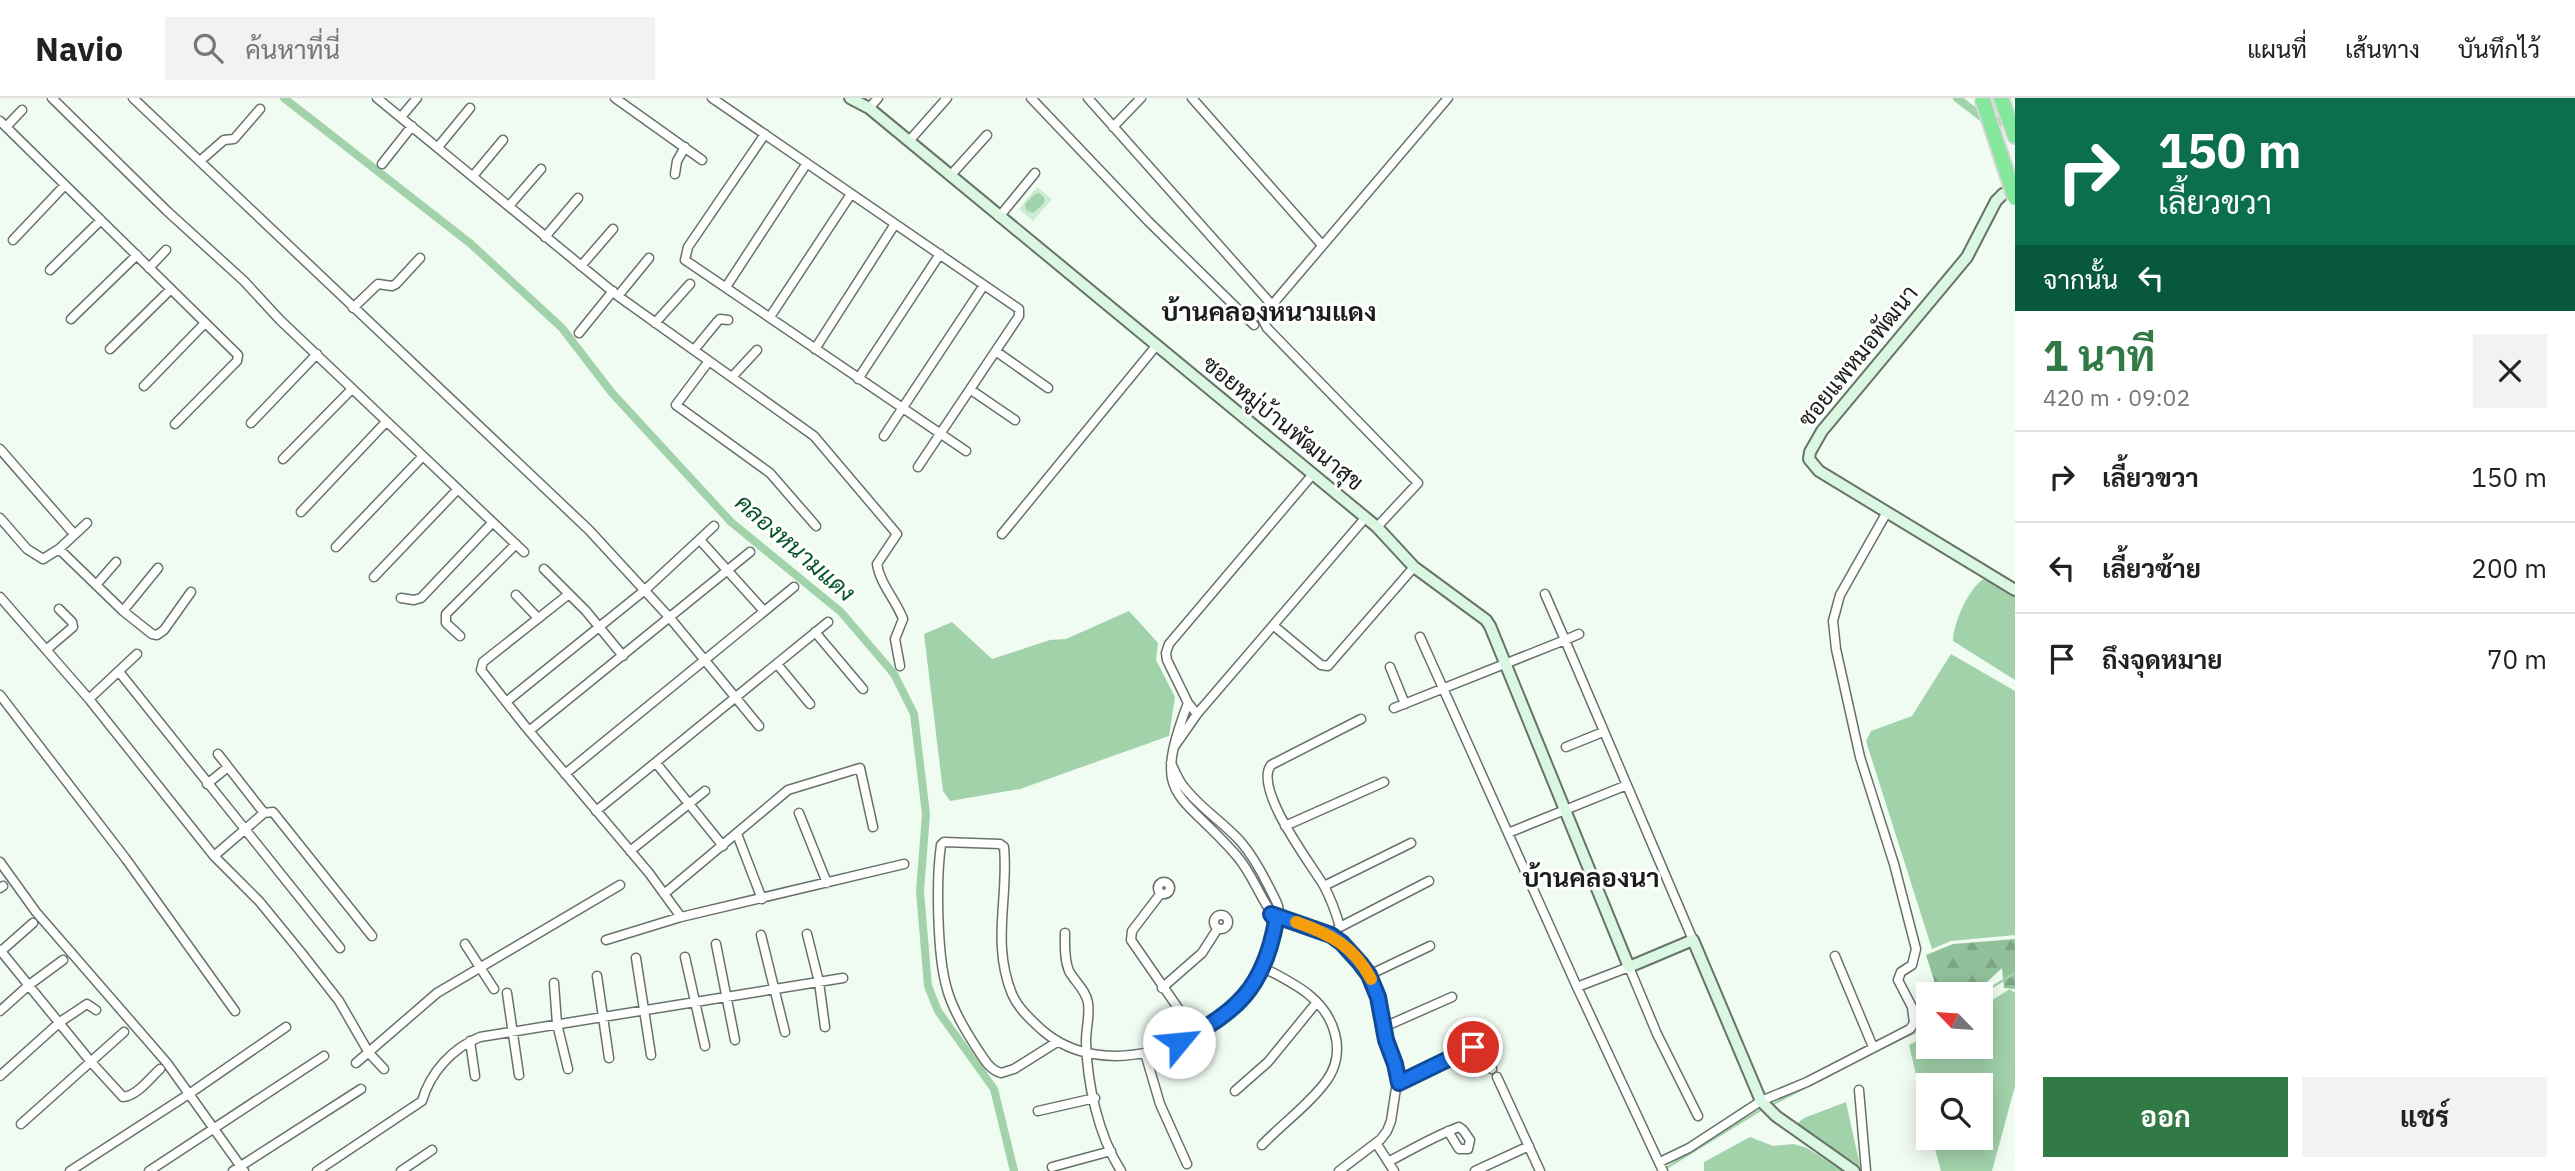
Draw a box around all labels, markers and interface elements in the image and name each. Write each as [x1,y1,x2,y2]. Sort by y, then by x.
search box [165,17,655,80]
text: Navio [35,27,123,70]
icon: search [189,29,227,67]
text: ค้นหาที่นี่ [245,32,340,66]
text: แผนที่ [2247,33,2307,65]
text: เส้นทาง [2345,33,2420,65]
text: บันทึกไว้ [2458,33,2540,65]
text: 150 m [2158,118,2302,181]
icon: right [2043,126,2134,217]
text: เลี้ยวขวา [2158,181,2272,223]
icon: left [2132,259,2170,297]
text: จากนั้น [2043,262,2118,296]
street label: ซอยแพหมอพัฒนา [1791,278,1924,433]
district label: บ้านคลองหนามแดง [1162,294,1376,328]
text: 1 นาที [2043,328,2155,383]
button: close [2473,334,2547,408]
street label: ซอยหมู่บ้านพัฒนาสุข [1195,348,1370,499]
text: 420 m · 09:02 [2043,382,2190,412]
icon: right [2043,458,2081,496]
text: เลี้ยวขวา [2102,460,2199,494]
text: 150 m [2471,460,2547,494]
water label: คลองหนามแดง [729,486,863,608]
icon: left [2043,549,2081,587]
text: เลี้ยวซ้าย [2102,551,2201,585]
text: 200 m [2471,551,2547,585]
icon: arrive [2043,640,2081,678]
text: ถึงจุดหมาย [2102,642,2223,676]
text: 70 m [2487,642,2547,676]
district label: บ้านคลองนา [1522,860,1660,894]
north arrow [1916,982,1993,1059]
map controls [1916,982,1993,1150]
position arrow [1142,1005,1216,1079]
pin [1443,1017,1503,1077]
icon: arrive [1454,1028,1492,1066]
button: search [1916,1073,1993,1150]
button: ออก [2043,1077,2288,1157]
button: แชร์ [2302,1077,2547,1157]

